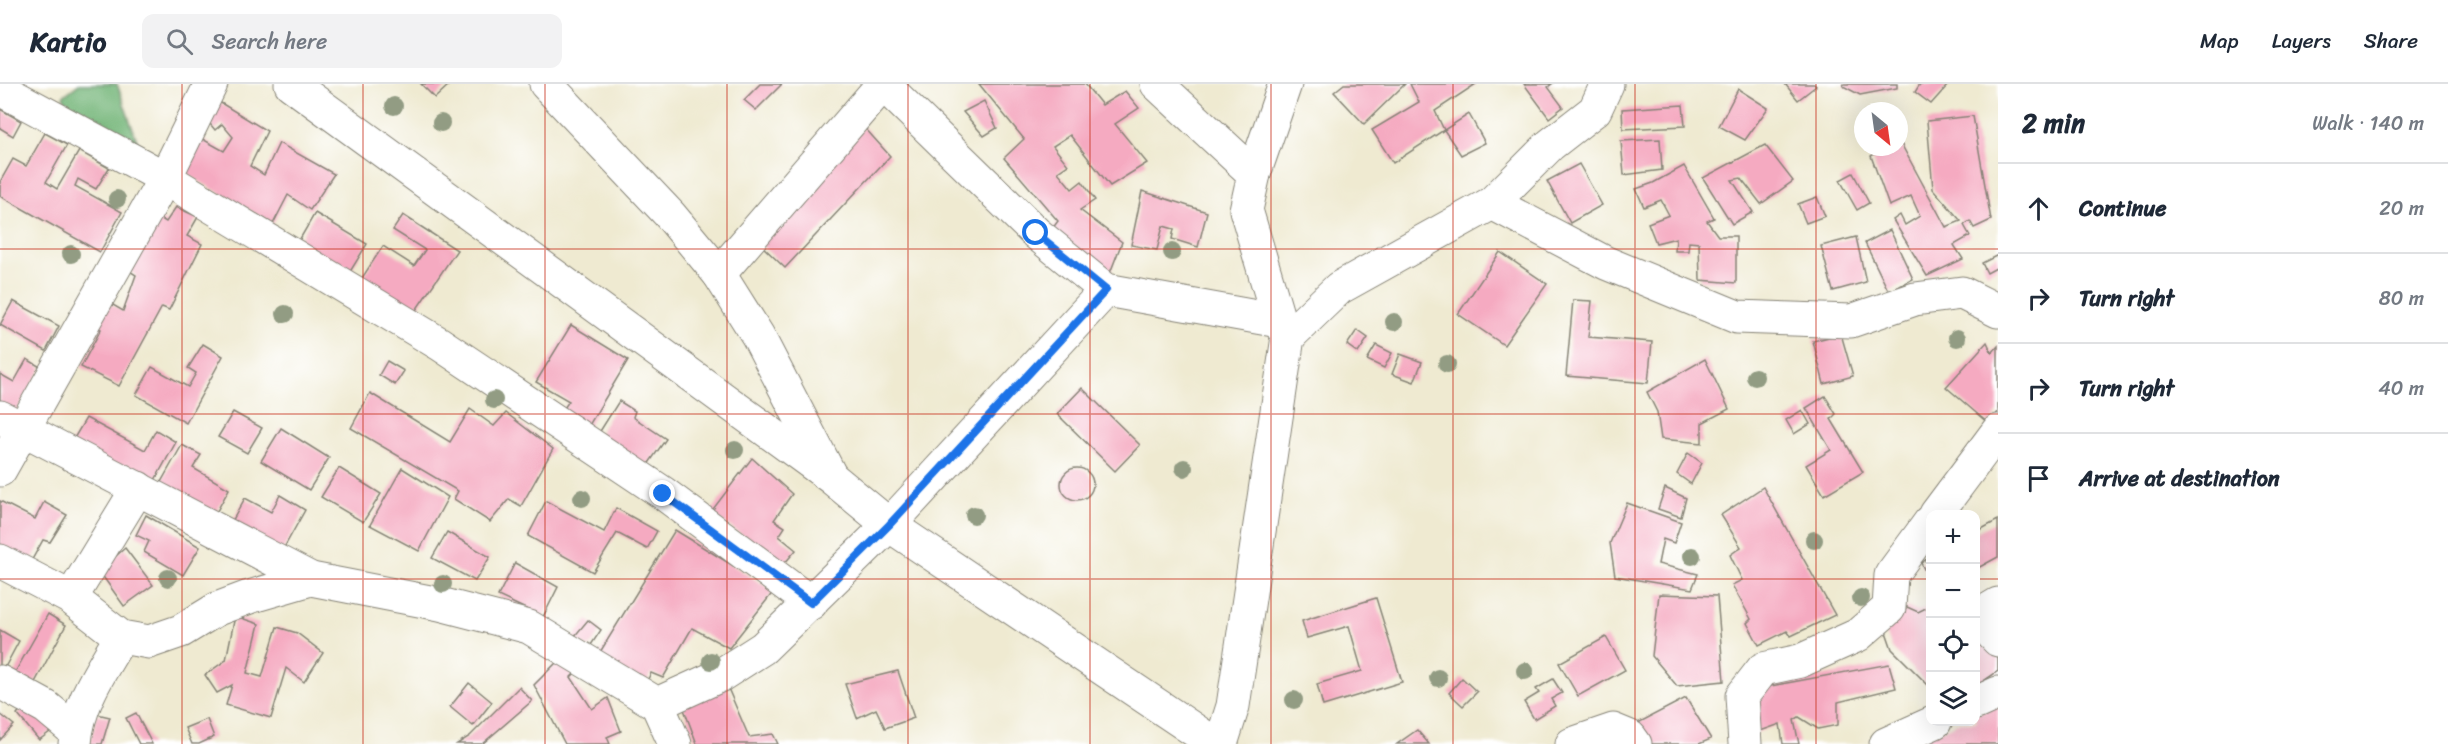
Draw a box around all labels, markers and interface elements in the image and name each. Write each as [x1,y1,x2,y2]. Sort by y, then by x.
search box [142,14,562,68]
text: Kartio [30,17,106,66]
text: Search here [211,22,327,61]
text: Map [2200,22,2239,60]
text: Layers [2272,22,2331,60]
text: Share [2364,22,2418,60]
icon: search [163,25,196,58]
text: 2 min [2022,100,2085,146]
north arrow [1854,102,1908,156]
text: Walk · 140 m [2312,106,2424,141]
text: Continue [2079,189,2167,228]
text: 20 m [2379,191,2424,226]
icon: ahead [2022,192,2055,225]
route start [1022,219,1048,245]
text: Turn right [2079,279,2174,318]
text: 80 m [2379,281,2424,316]
icon: right [2022,282,2055,315]
text: Turn right [2079,369,2174,408]
text: 40 m [2378,371,2424,406]
icon: right [2022,372,2055,405]
text: Arrive at destination [2079,459,2280,498]
icon: arrive [2022,462,2055,495]
route end [649,480,675,506]
map controls [1926,510,1980,726]
button: + [1926,510,1980,564]
button: − [1926,564,1980,618]
button: locate [1926,618,1980,672]
button: layers [1926,672,1980,726]

